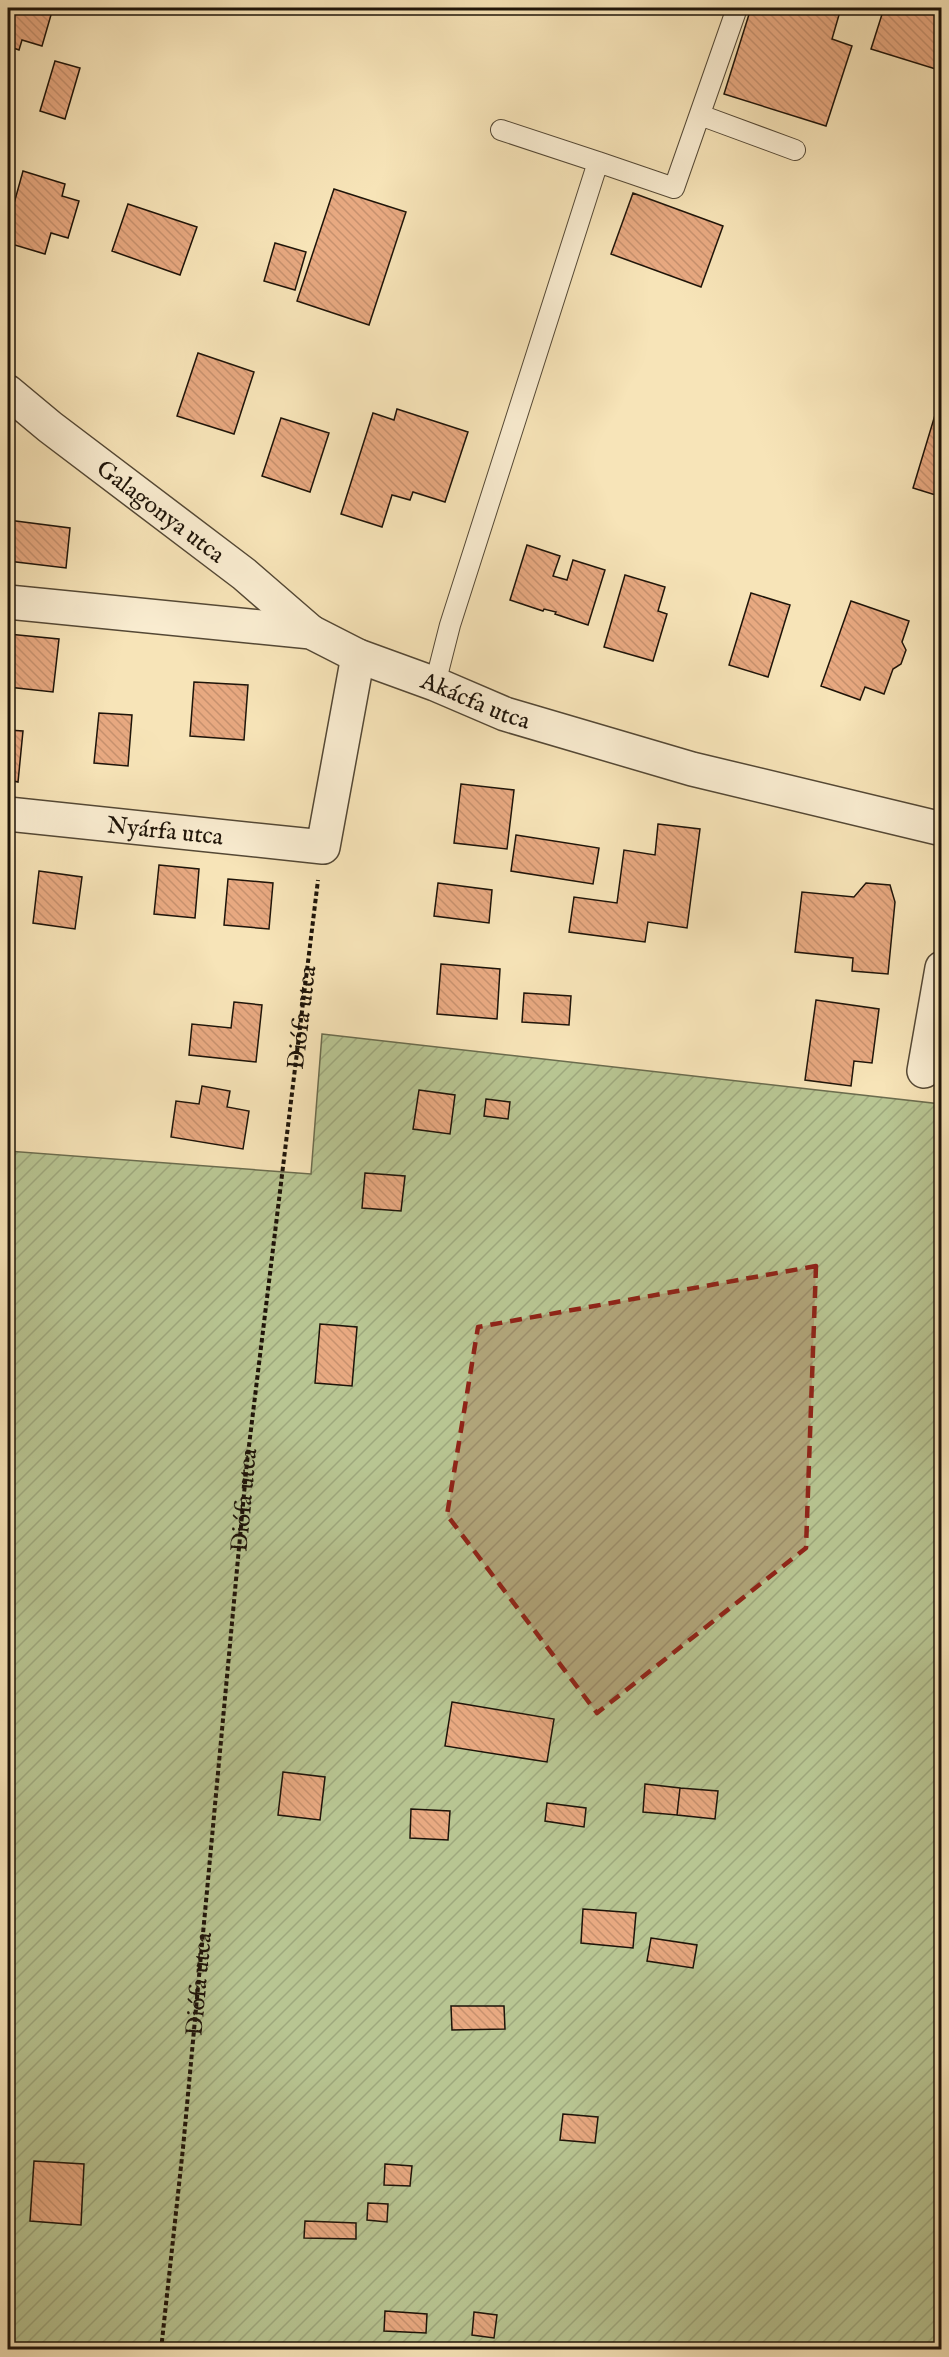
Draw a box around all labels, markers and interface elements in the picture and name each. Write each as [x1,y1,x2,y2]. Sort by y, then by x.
street label: Galagonya utca [90,454,231,571]
street label: Akácfa utca [415,666,534,738]
street label: Nyárfa utca [105,810,225,854]
street label: Diófa utca [281,963,324,1071]
street label: Diófa utca [225,1446,266,1553]
street label: Diófa utca [180,1930,220,2037]

